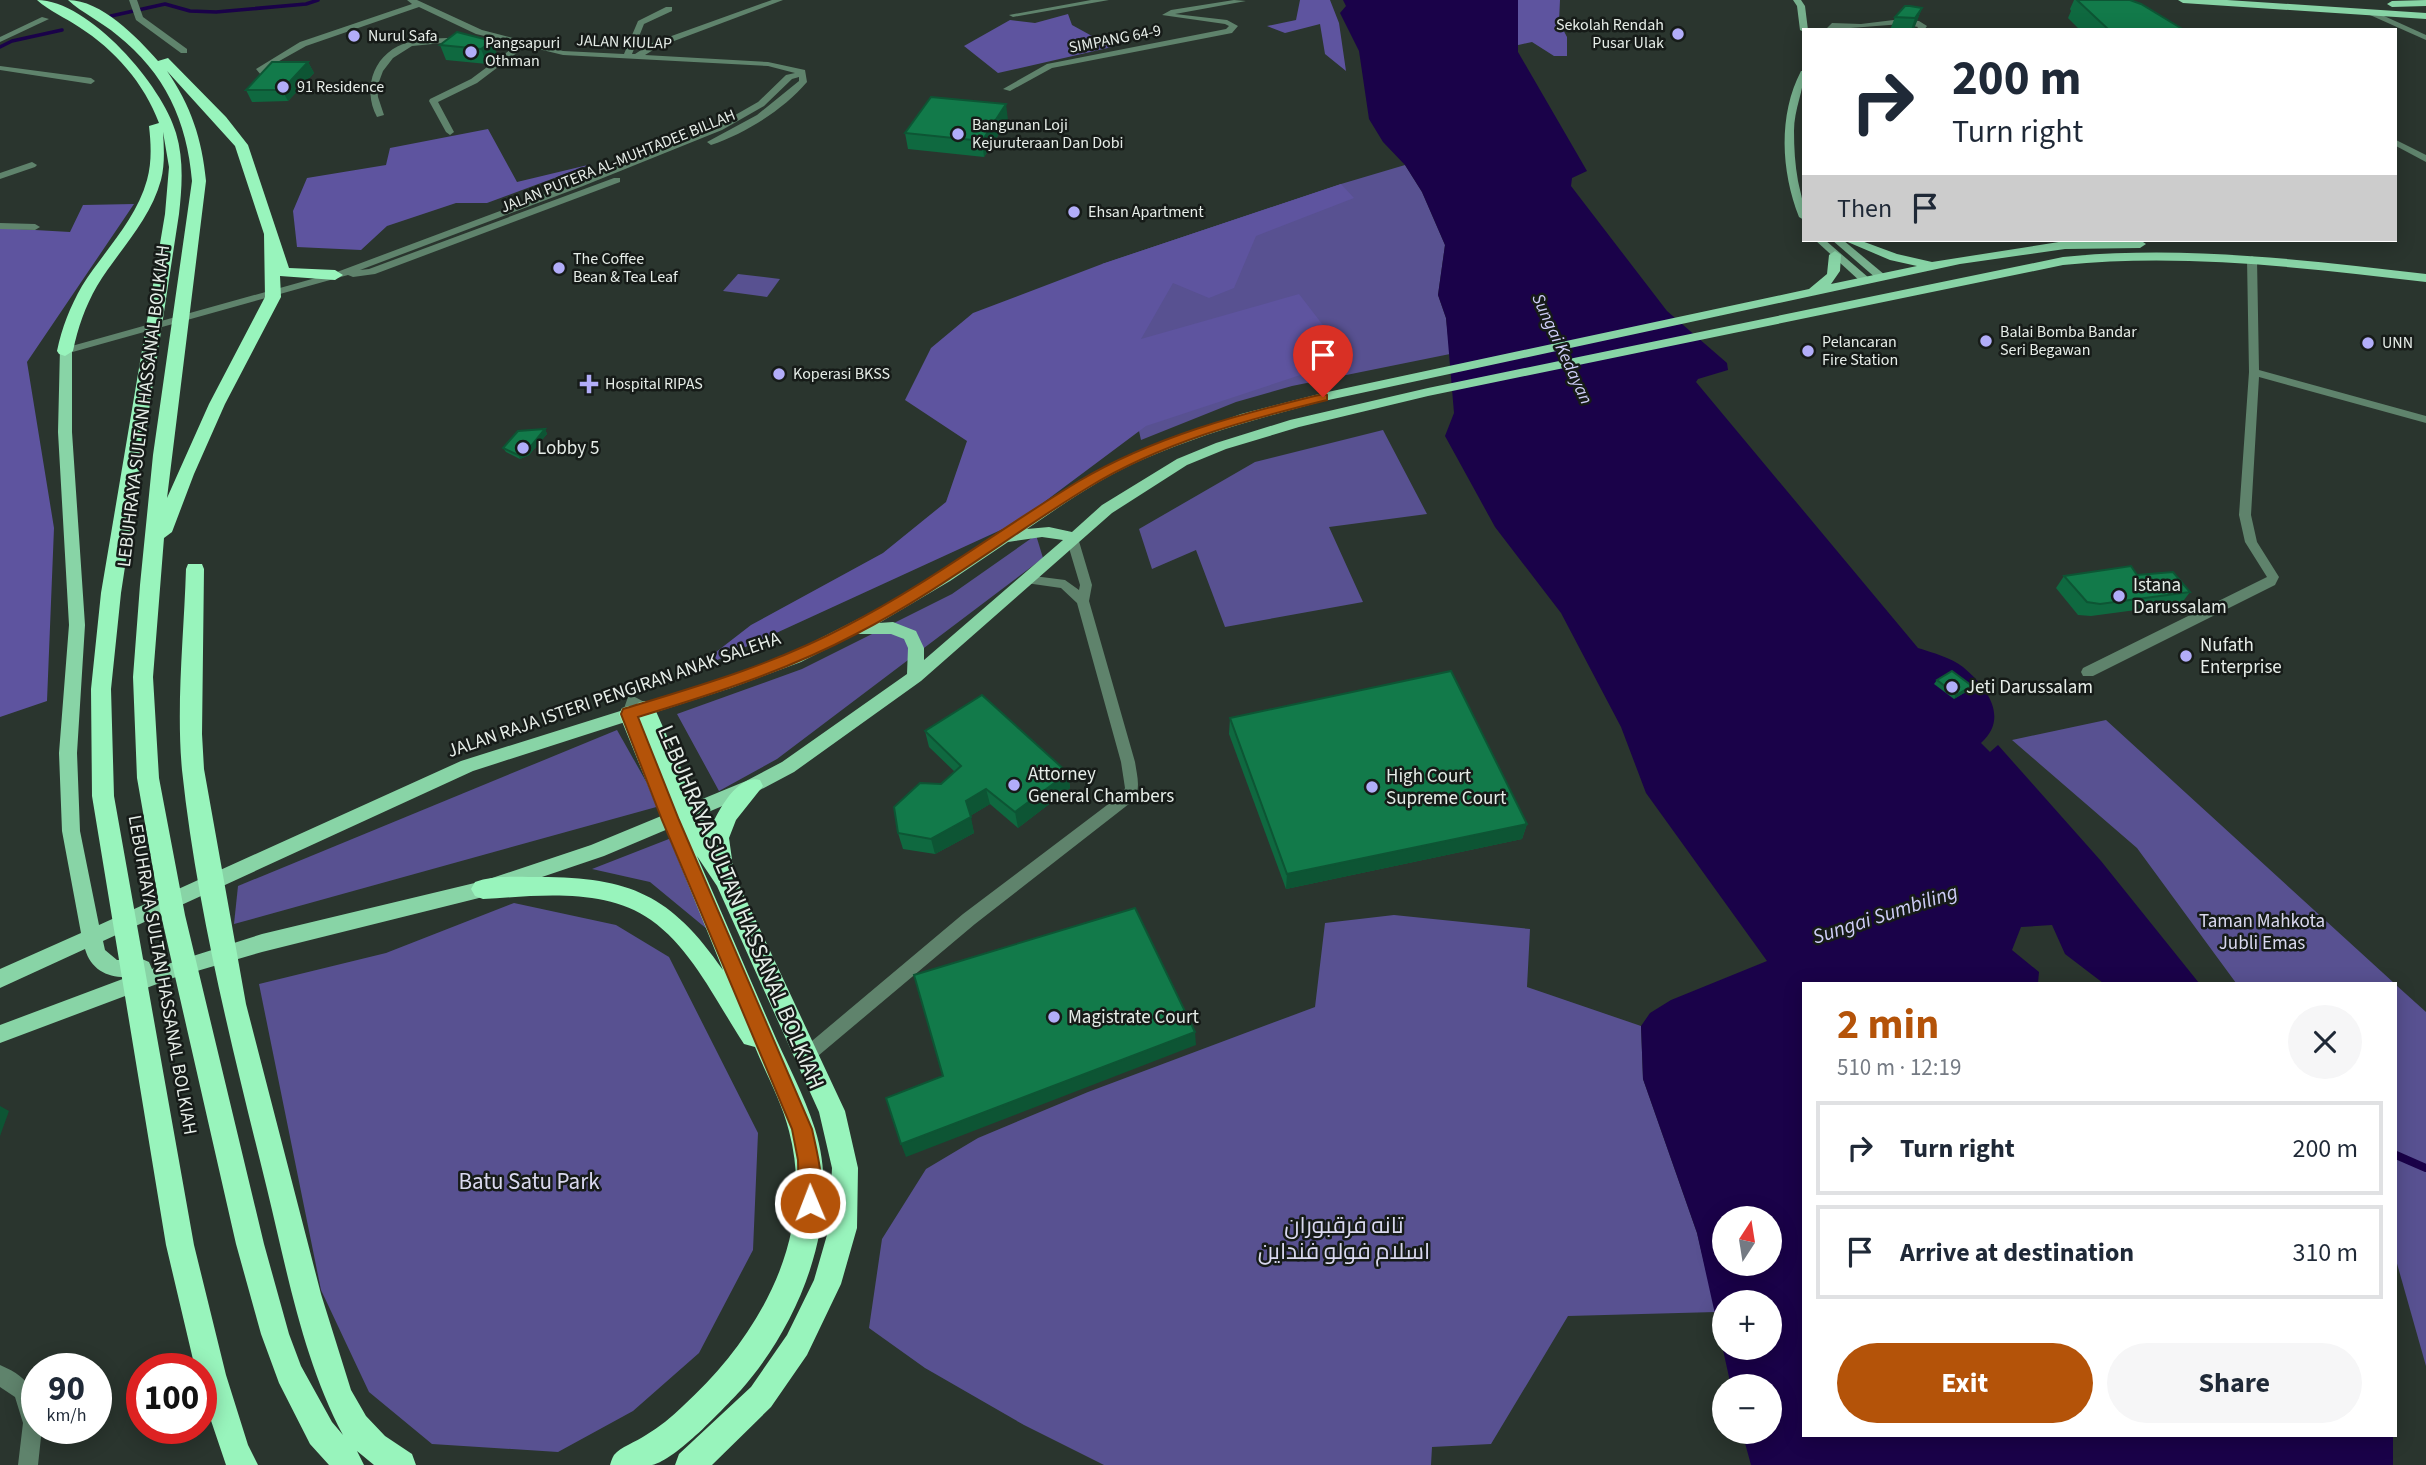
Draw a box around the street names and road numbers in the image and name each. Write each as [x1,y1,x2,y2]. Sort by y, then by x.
street label: SIMPANG 64-9 [1067,19,1163,59]
street label: JALAN KIULAP [576,29,672,55]
street label: JALAN PUTERA AL-MUHTADEE BILLAH [497,104,739,218]
street label: LEBUHRAYA SULTAN HASSANAL BOLKIAH [111,243,177,569]
street label: JALAN RAJA ISTERI PENGIRAN ANAK SALEHA [444,625,785,765]
street label: LEBUHRAYA SULTAN HASSANAL BOLKIAH [649,720,833,1094]
street label: LEBUHRAYA SULTAN HASSANAL BOLKIAH [121,813,203,1137]

